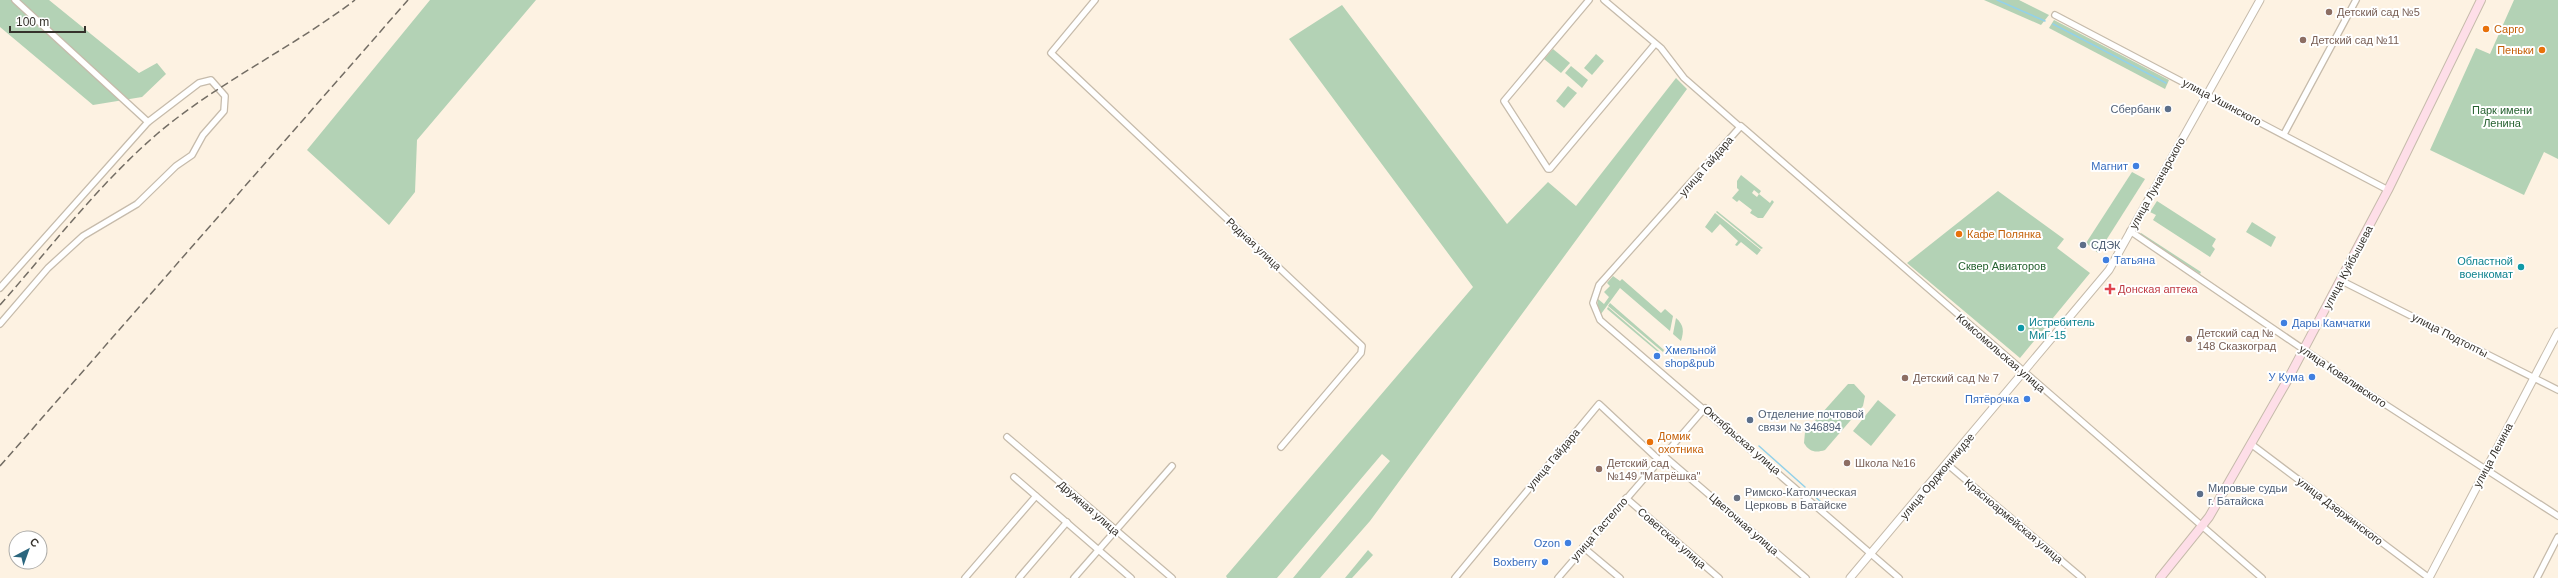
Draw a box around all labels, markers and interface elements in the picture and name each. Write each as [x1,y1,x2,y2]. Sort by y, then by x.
place label: Детский сад №5 [2337,6,2420,18]
marker: Детский сад №5 [2324,7,2334,17]
scale bar [10,8,85,34]
text: 100 m [16,15,49,29]
place label: Сарго [2494,23,2524,35]
marker: Сарго [2481,24,2491,34]
place label: Детский сад №11 [2311,34,2399,46]
marker: Детский сад №11 [2298,35,2308,45]
place label: Пеньки [2497,44,2534,56]
marker: Пеньки [2537,45,2547,55]
street label: улица Ушинского [2181,76,2263,128]
place label: Сбербанк [2111,103,2160,115]
marker: Сбербанк [2163,104,2173,114]
park label: Парк имени Ленина [2472,104,2532,129]
street label: улица Гайдара [1677,133,1736,198]
street label: улица Луначарского [2127,135,2187,231]
place label: Магнит [2091,160,2128,172]
marker: Магнит [2131,161,2141,171]
street label: Родная улица [1224,216,1285,273]
street label: улица Куйбышева [2321,223,2375,311]
place label: Кафе Полянка [1967,228,2042,240]
marker: Кафе Полянка [1954,229,1964,239]
place label: СДЭК [2091,239,2121,251]
marker: СДЭК [2078,240,2088,250]
place label: Татьяна [2114,254,2156,266]
marker: Татьяна [2101,255,2111,265]
place label: Областной военкомат [2457,255,2513,280]
park label: Сквер Авиаторов [1958,260,2046,272]
marker: Областной военкомат [2516,262,2526,272]
place label: Донская аптека [2118,283,2199,295]
marker: Донская аптека [2105,284,2115,294]
street label: Комсомольская улица [1954,311,2048,395]
street label: улица Подтопты [2410,311,2490,359]
place label: Истребитель МиГ-15 [2029,316,2095,341]
place label: Дары Камчатки [2292,317,2370,329]
marker: Дары Камчатки [2279,318,2289,328]
marker: Истребитель МиГ-15 [2016,323,2026,333]
place label: Детский сад № 148 Сказкоград [2197,327,2277,352]
marker: Детский сад № 148 Сказкоград [2184,334,2194,344]
street label: улица Коваливского [2297,342,2389,410]
place label: Хмельной shop&pub [1665,344,1716,369]
marker: Хмельной shop&pub [1652,351,1662,361]
place label: У Кума [2268,371,2305,383]
place label: Детский сад № 7 [1913,372,1999,384]
marker: У Кума [2307,372,2317,382]
marker: Детский сад № 7 [1900,373,1910,383]
place label: Пятёрочка [1965,393,2020,405]
marker: Пятёрочка [2022,394,2032,404]
street label: Октябрьская улица [1701,403,1784,477]
place label: Отделение почтовой связи № 346894 [1758,408,1864,433]
marker: Отделение почтовой связи № 346894 [1745,415,1755,425]
street label: улица Ленина [2471,420,2515,489]
street label: улица Гайдара [1524,425,1582,492]
place label: Домик охотника [1658,430,1705,455]
street label: улица Орджоникидзе [1898,431,1976,521]
marker: Домик охотника [1645,437,1655,447]
place label: Детский сад №149 "Матрёшка" [1607,457,1701,482]
place label: Школа №16 [1855,457,1916,469]
marker: Школа №16 [1842,458,1852,468]
marker: Детский сад №149 "Матрёшка" [1594,464,1604,474]
street label: улица Дзержинского [2295,475,2385,547]
street label: Красноармейская улица [1963,476,2066,566]
street label: Дружная улица [1056,478,1123,539]
place label: Мировые судьи г. Батайска [2208,482,2287,507]
place label: Римско-Католическая Церковь в Батайске [1745,486,1856,511]
marker: Мировые судьи г. Батайска [2195,489,2205,499]
street label: Цветочная улица [1707,491,1782,558]
marker: Римско-Католическая Церковь в Батайске [1732,493,1742,503]
street label: улица Гастелло [1568,495,1630,563]
street label: Советская улица [1635,505,1709,571]
north arrow [8,530,48,570]
text: С [28,535,42,550]
place label: Ozon [1534,537,1560,549]
marker: Ozon [1563,538,1573,548]
place label: Boxberry [1493,556,1537,568]
marker: Boxberry [1540,557,1550,567]

